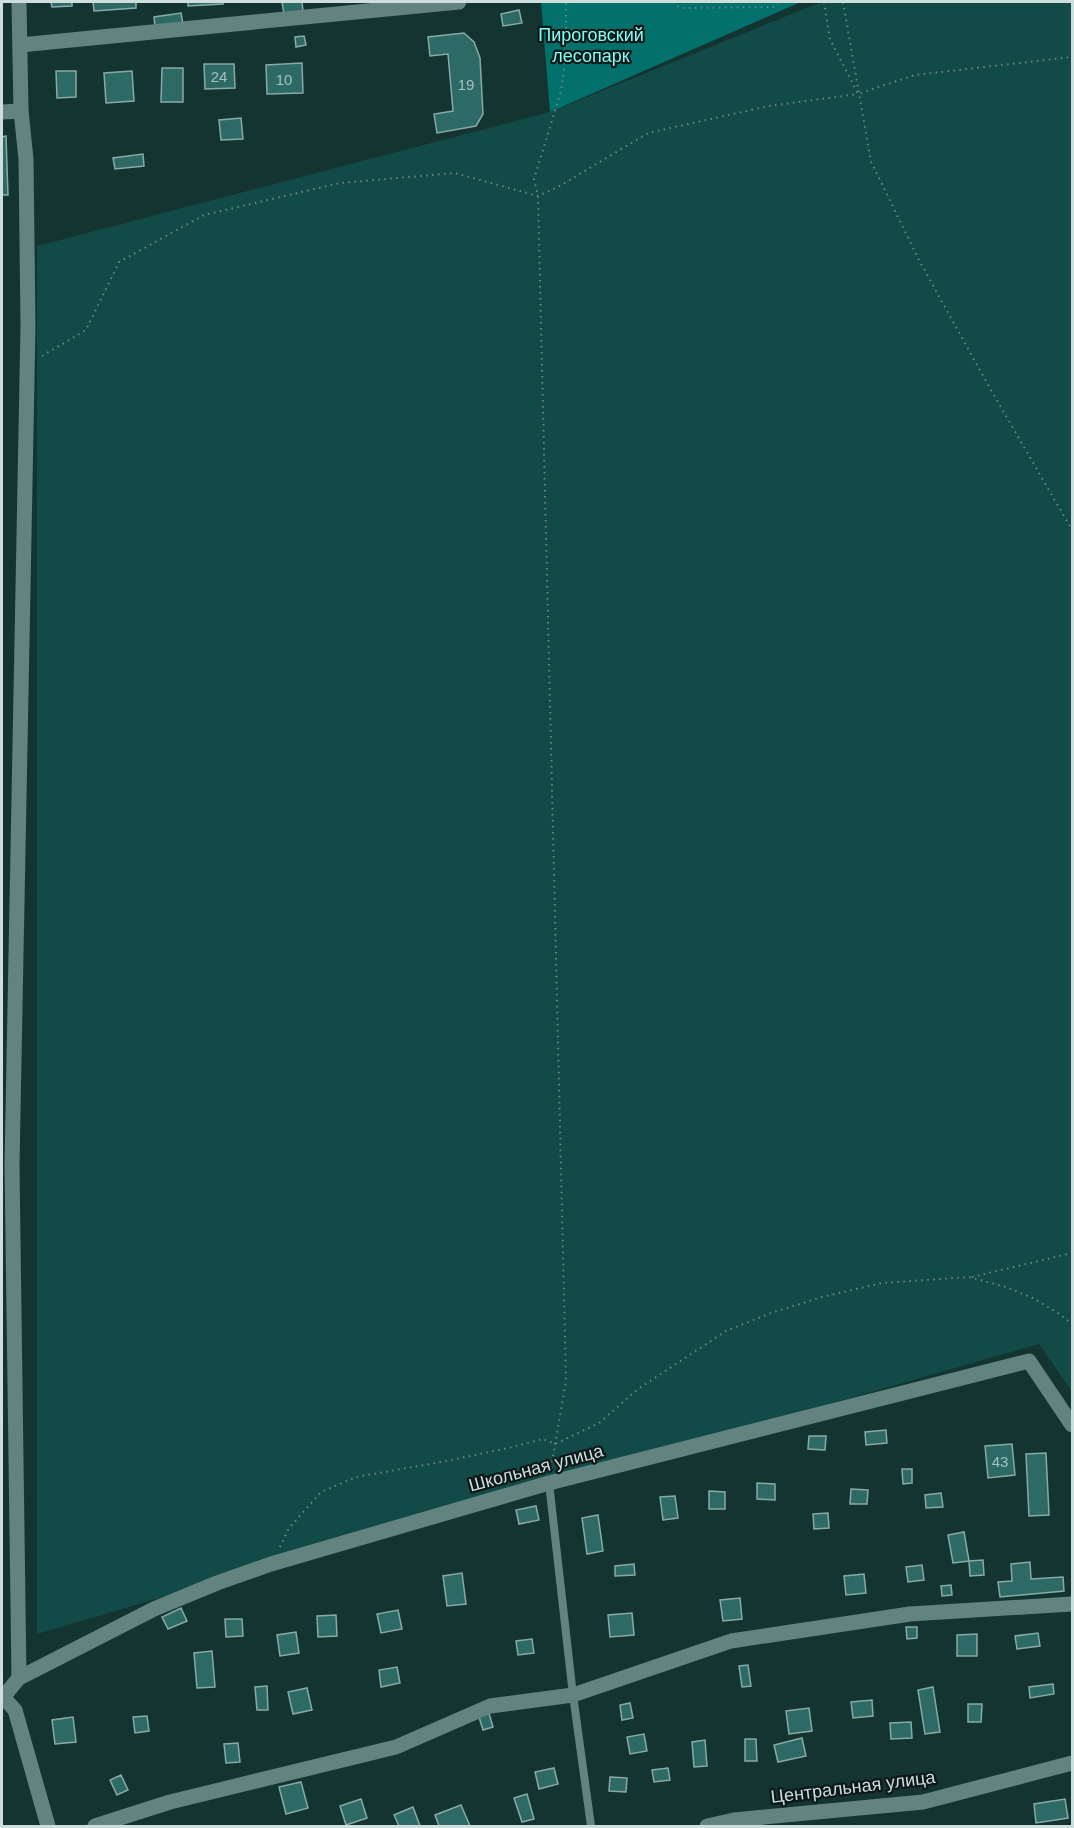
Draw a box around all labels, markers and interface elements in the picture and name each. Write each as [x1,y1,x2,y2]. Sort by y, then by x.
park label: Пироговский лесопарк [538,25,644,66]
house number: 24 [211,68,227,85]
house number: 10 [276,71,292,88]
house number: 19 [458,76,474,93]
street label: Школьная улица [467,1440,606,1496]
house number: 43 [992,1453,1008,1470]
street label: Центральная улица [770,1767,937,1807]

